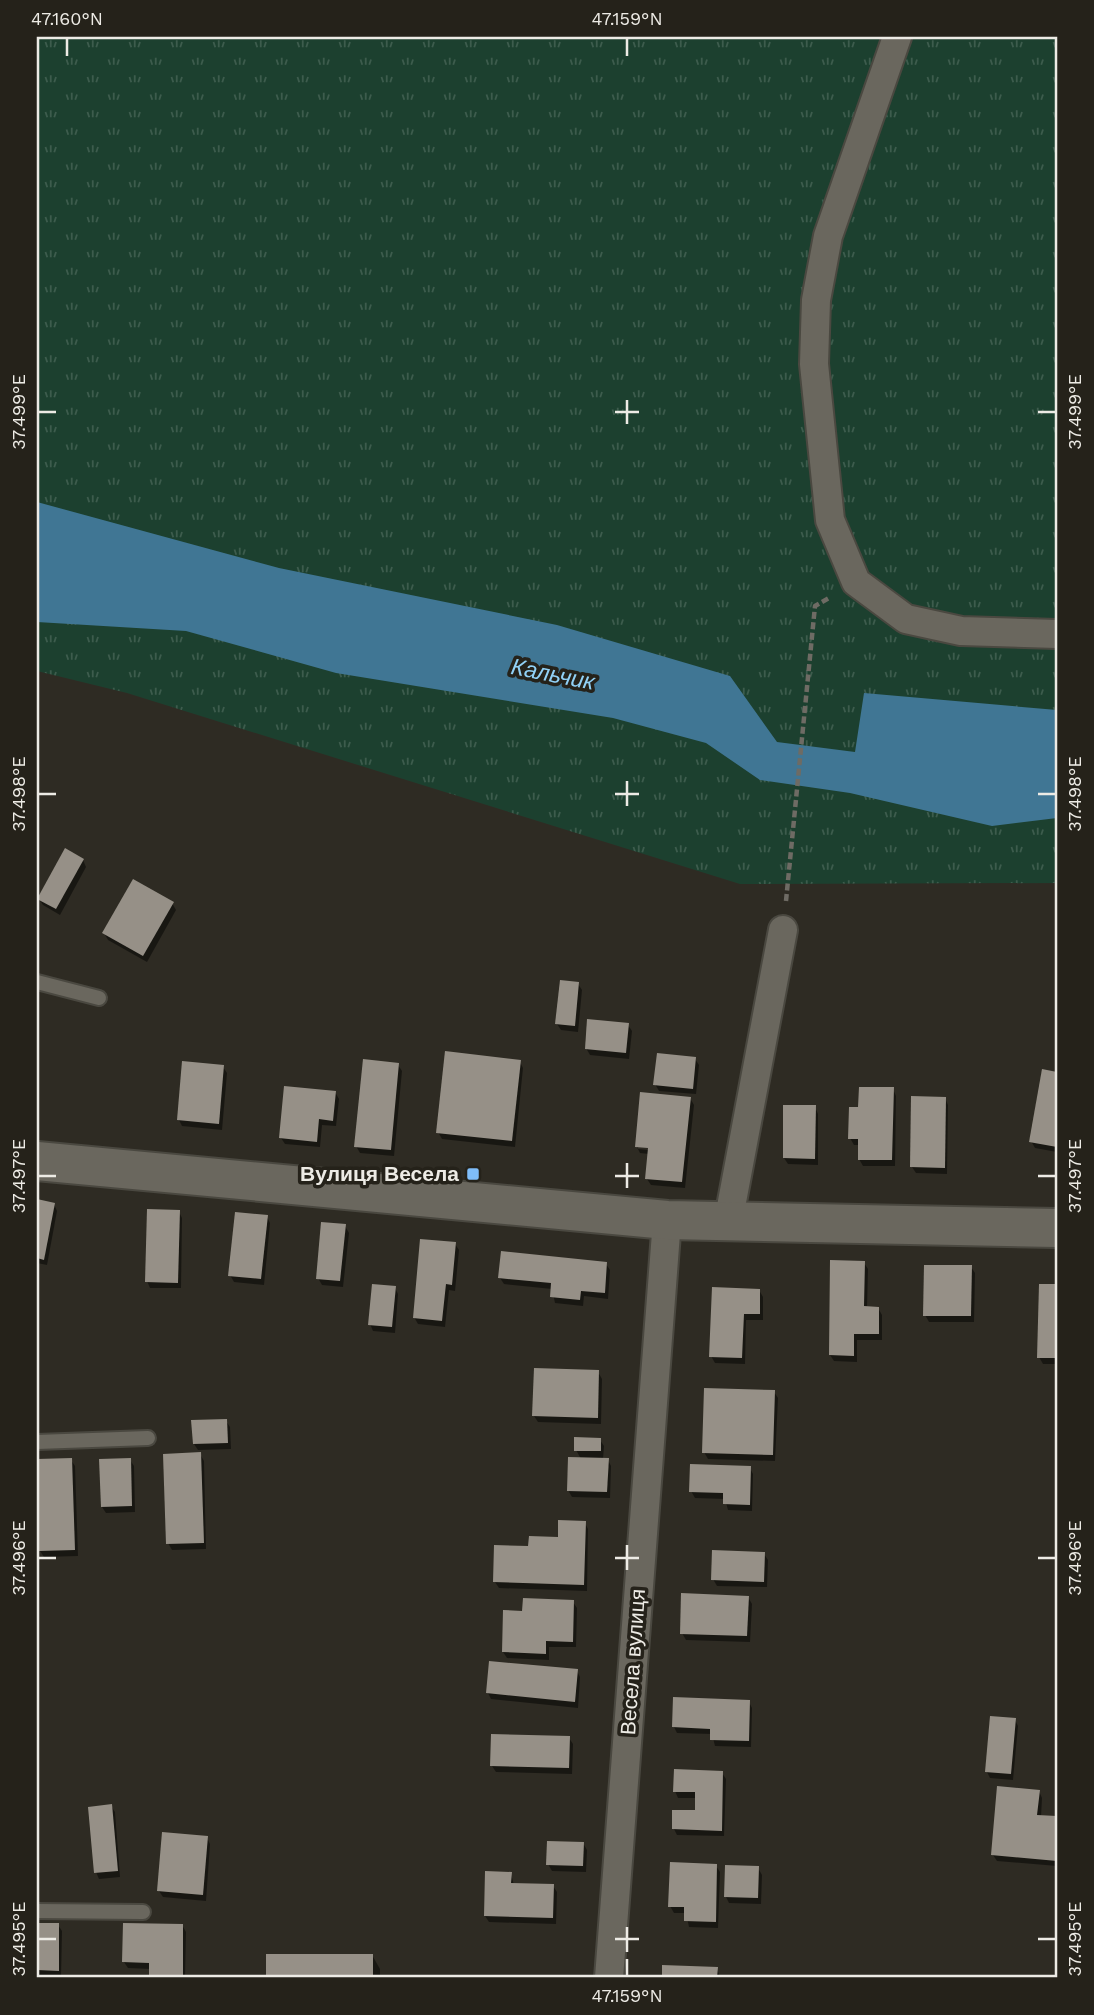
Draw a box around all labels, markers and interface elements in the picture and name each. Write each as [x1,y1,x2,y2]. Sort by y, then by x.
text: 47.160°N [31,8,103,29]
text: 47.159°N [591,8,663,29]
text: 37.499°E [8,374,29,450]
text: 37.499°E [1064,374,1085,450]
water label: Кальчик [509,653,598,696]
text: 37.498°E [8,756,29,832]
text: 37.498°E [1064,756,1085,832]
text: 37.497°E [8,1139,29,1213]
text: 37.497°E [1064,1139,1085,1213]
place label: Вулиця Весела [300,1161,459,1186]
marker: Вулиця Весела [465,1166,481,1182]
text: 37.496°E [8,1520,29,1596]
text: 37.496°E [1064,1520,1085,1596]
street label: Весела вулиця [615,1588,650,1736]
text: 37.495°E [8,1901,29,1977]
text: 37.495°E [1064,1901,1085,1977]
text: 47.159°N [591,1985,663,2006]

